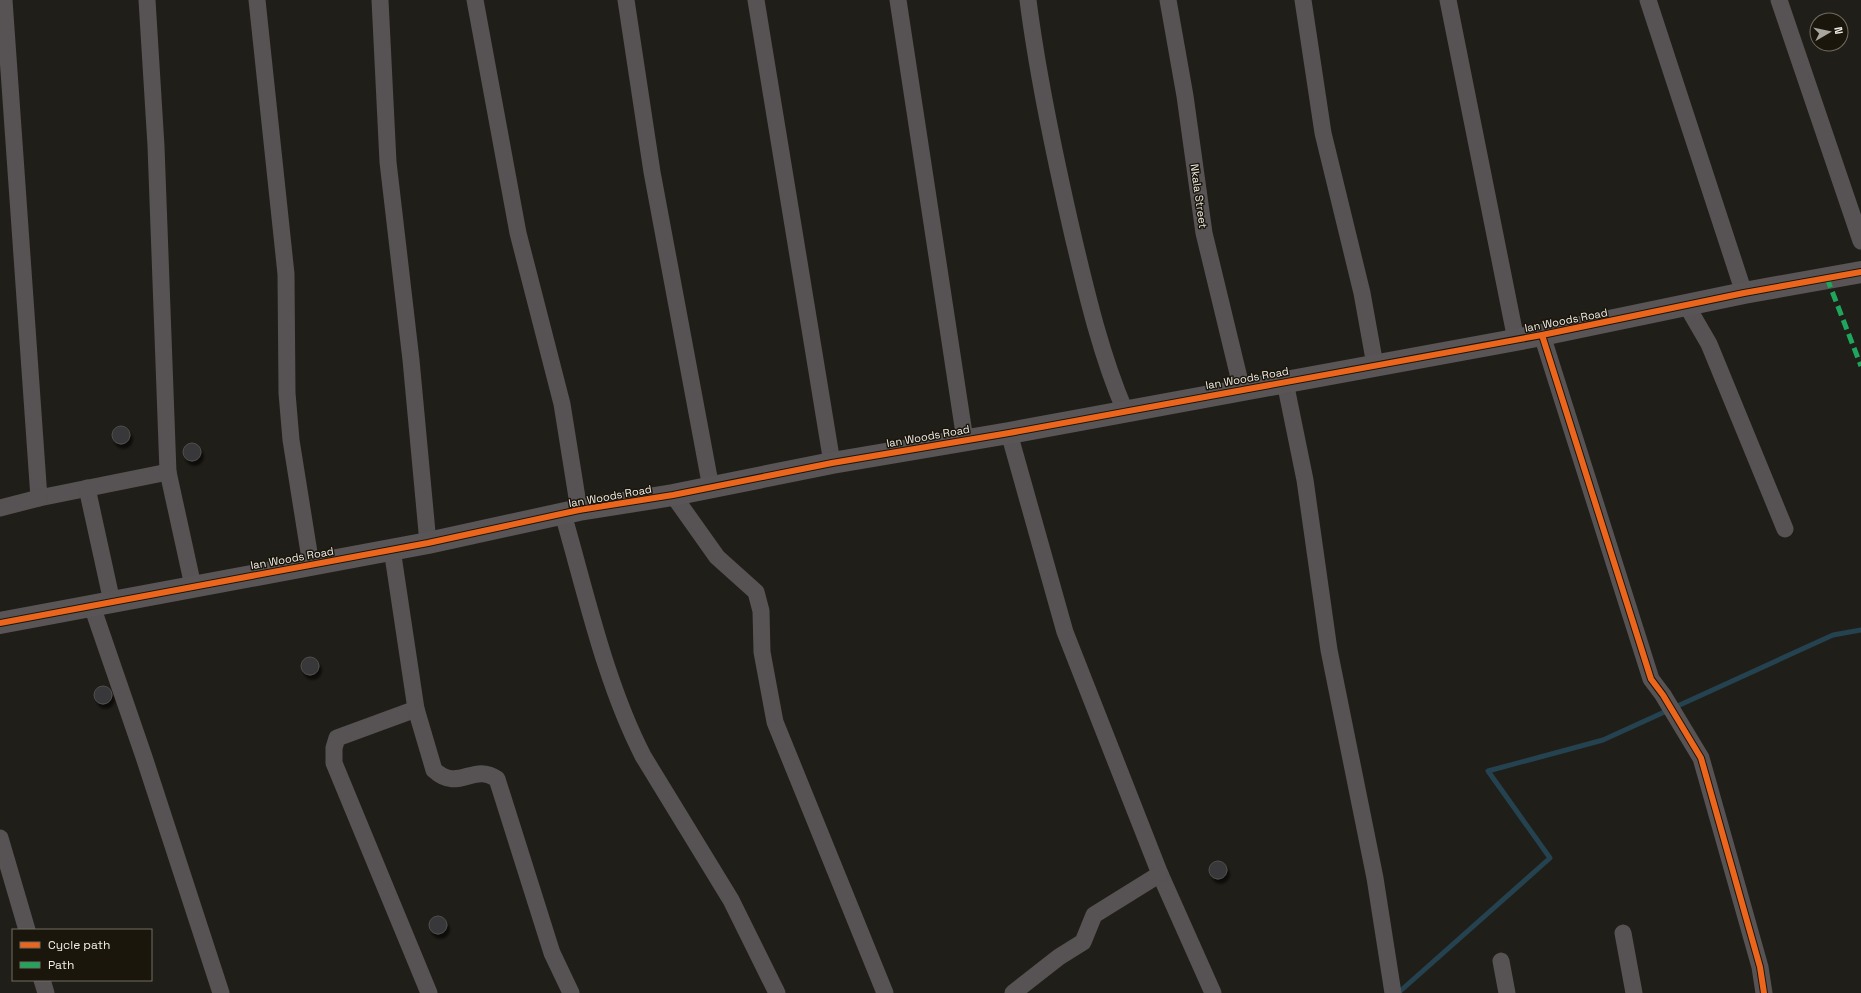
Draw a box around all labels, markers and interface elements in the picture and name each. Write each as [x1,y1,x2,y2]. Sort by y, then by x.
north arrow [1809,12,1849,52]
text: N [1831,26,1846,35]
street label: Nkala Street [1188,163,1210,229]
street label: Ian Woods Road [1523,305,1609,335]
street label: Ian Woods Road [1204,364,1290,392]
street label: Ian Woods Road [885,422,971,450]
street label: Ian Woods Road [567,482,653,510]
street label: Ian Woods Road [249,544,335,572]
legend [12,929,152,981]
text: Cycle path [48,937,110,953]
text: Path [48,957,74,973]

